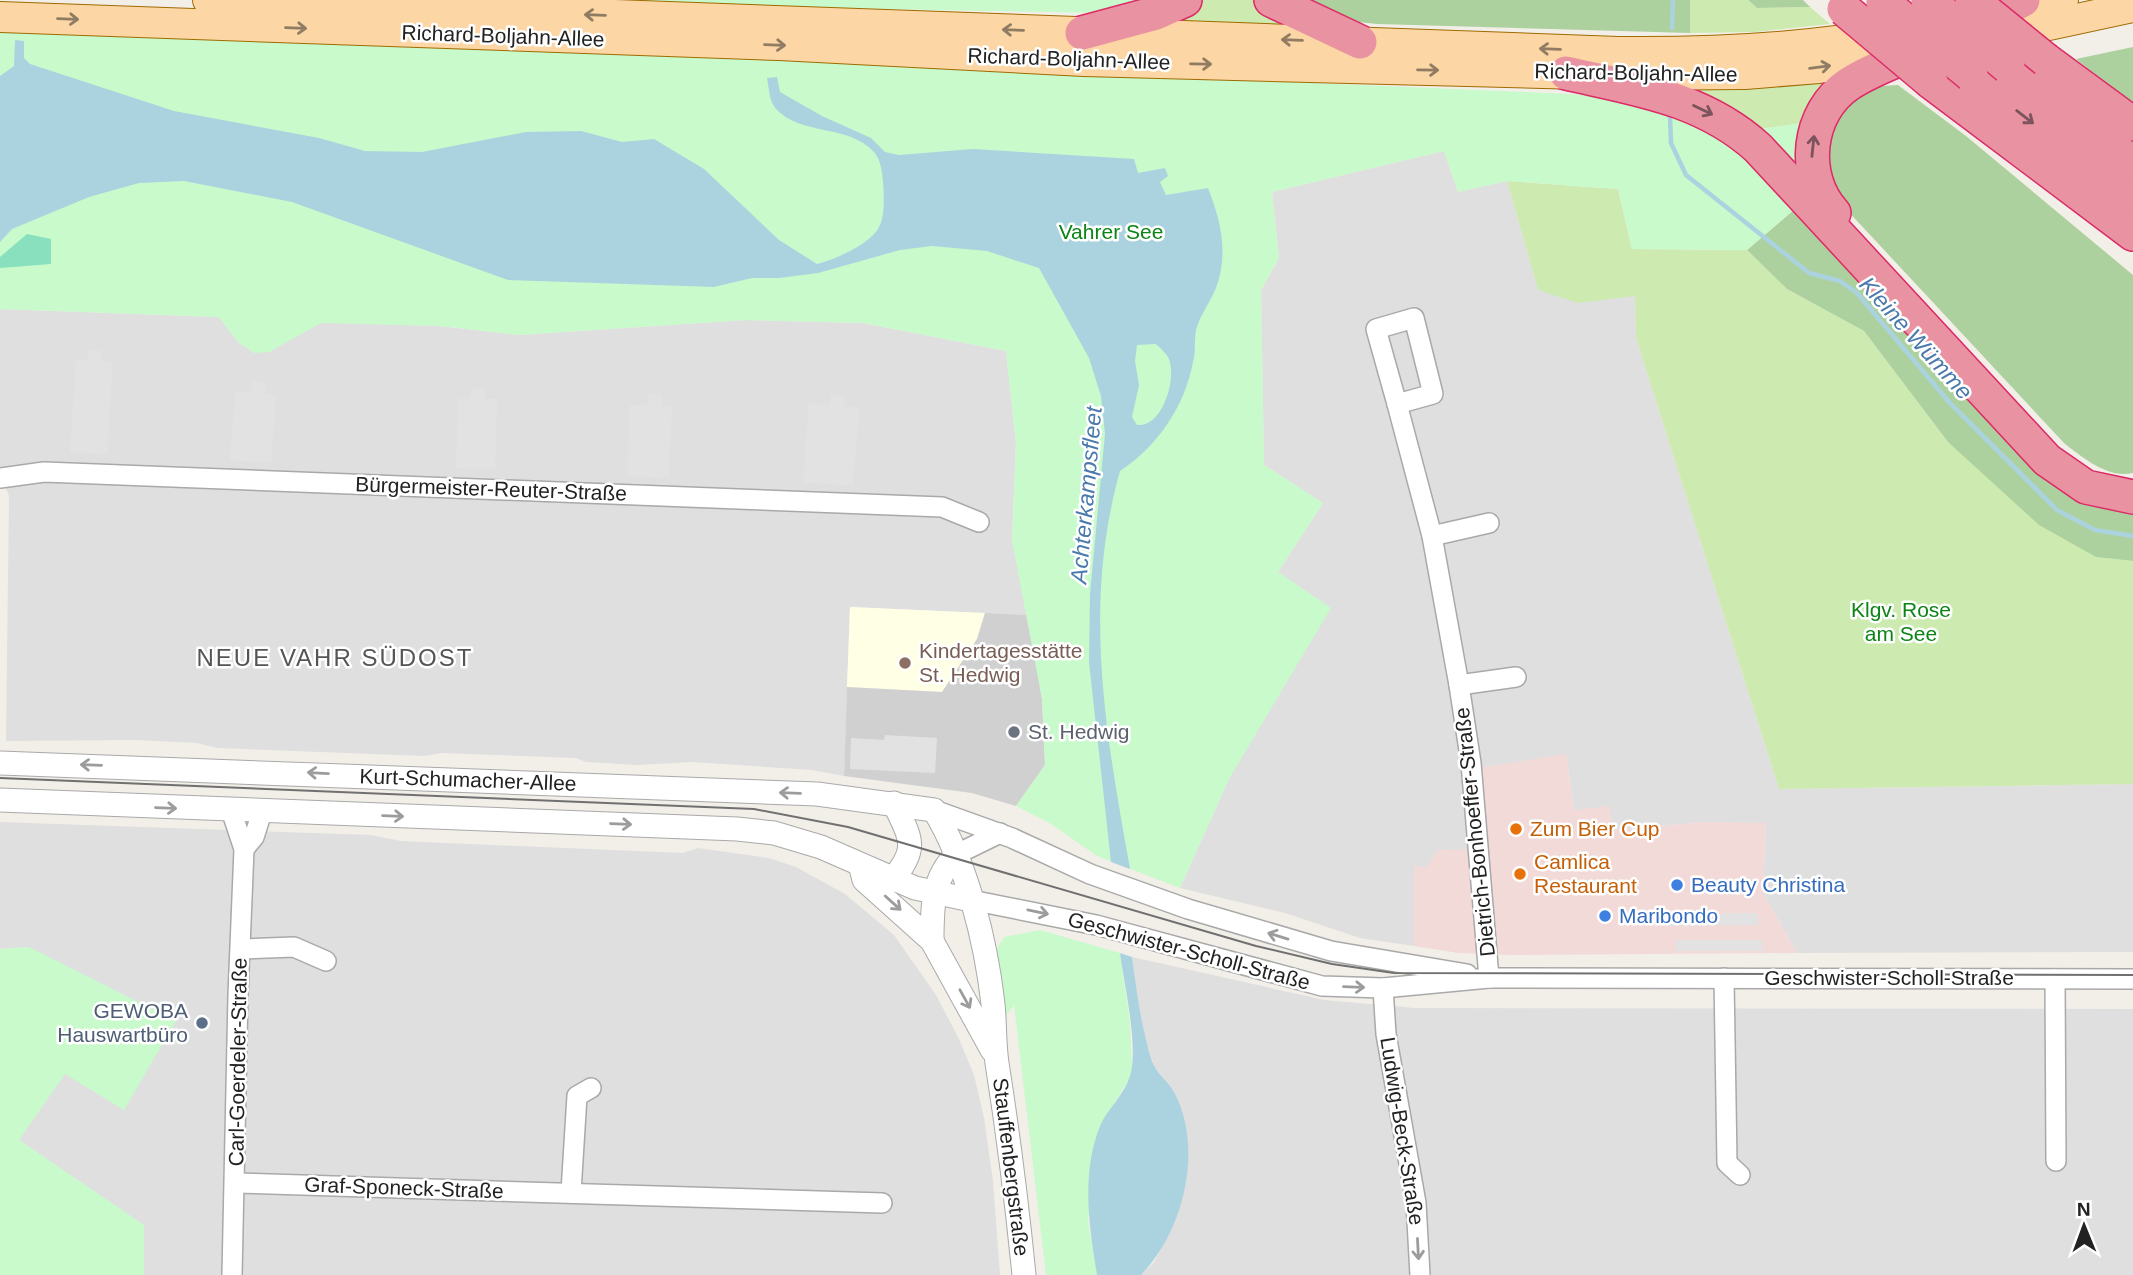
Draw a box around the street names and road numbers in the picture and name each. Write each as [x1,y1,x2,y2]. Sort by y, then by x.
street label: Richard-Boljahn-Allee [401,20,605,51]
street label: Richard-Boljahn-Allee [967,43,1171,74]
street label: Richard-Boljahn-Allee [1534,59,1738,86]
street label: Bürgermeister-Reuter-Straße [355,472,627,505]
street label: Dietrich-Bonhoeffer-Straße [1450,706,1499,958]
street label: Kurt-Schumacher-Allee [359,764,577,795]
street label: Geschwister-Scholl-Straße [1066,907,1313,994]
street label: Carl-Goerdeler-Straße [224,957,251,1167]
street label: Geschwister-Scholl-Straße [1764,966,2014,989]
street label: Ludwig-Beck-Straße [1376,1035,1429,1227]
street label: Stauffenbergstraße [989,1077,1034,1257]
street label: Graf-Sponeck-Straße [304,1173,504,1202]

